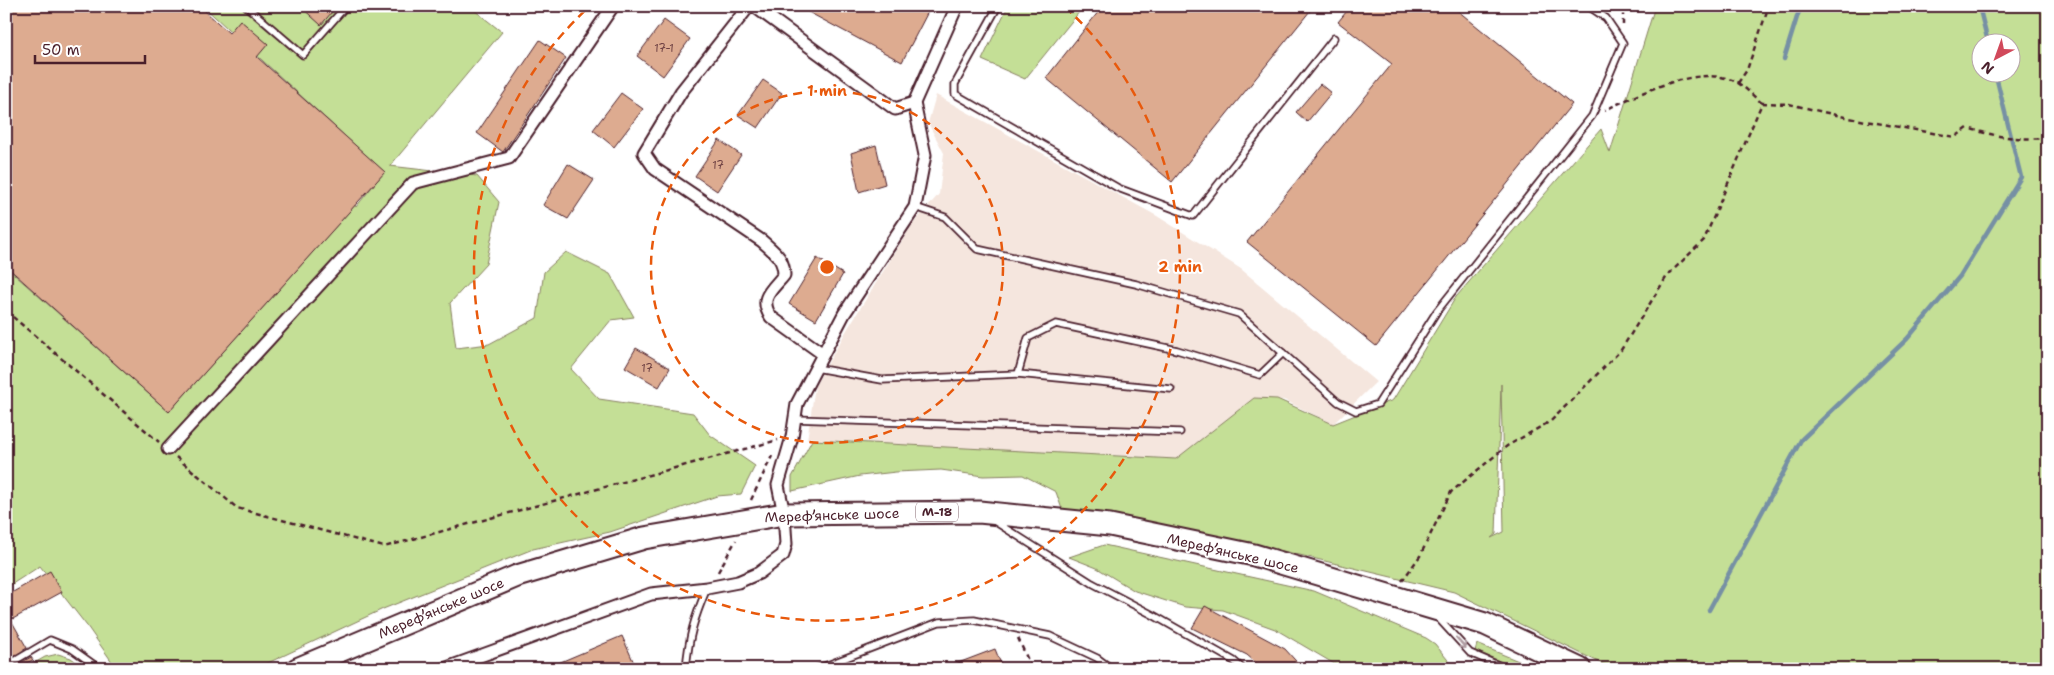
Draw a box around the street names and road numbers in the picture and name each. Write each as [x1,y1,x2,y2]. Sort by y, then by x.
road number: М-18 [916,502,958,522]
street label: Мереф’янське шосе [764,504,900,526]
street label: Мереф’янське шосе [1165,529,1301,577]
street label: Мереф’янське шосе [375,573,507,643]

